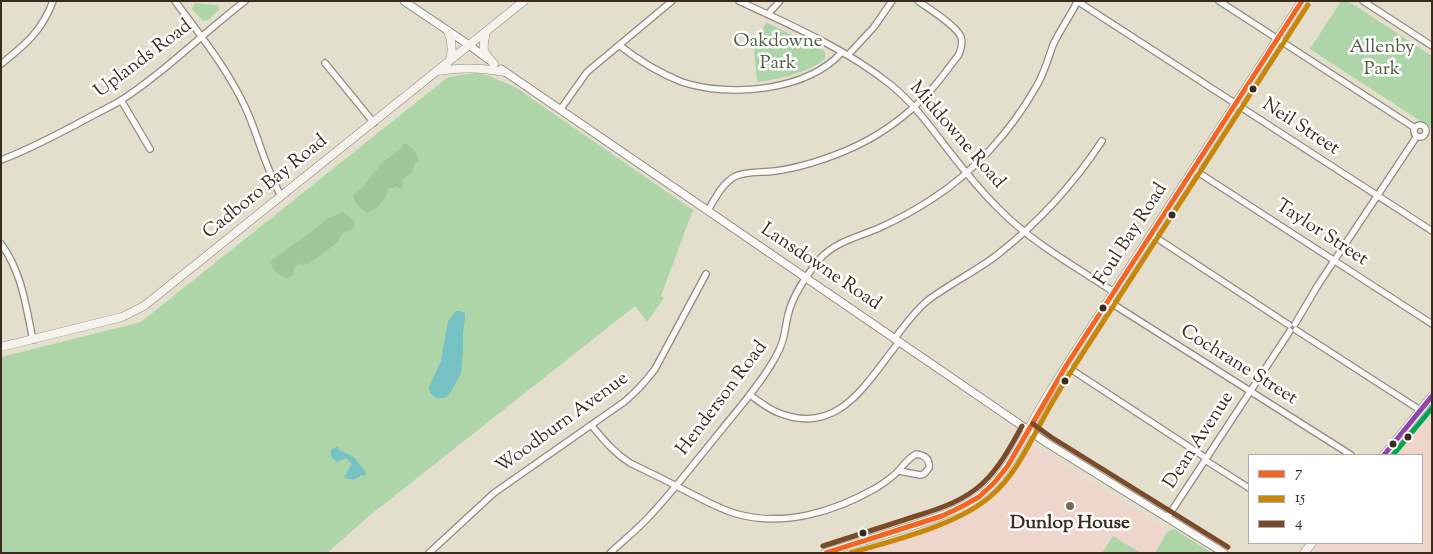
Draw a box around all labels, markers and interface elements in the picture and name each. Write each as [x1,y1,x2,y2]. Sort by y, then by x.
street label: Uplands Road [91,16,197,104]
park label: Oakdowne Park [733,32,823,76]
park label: Allenby Park [1349,38,1415,82]
street label: Middowne Road [903,78,1009,194]
unlabelled marker [1248,84,1258,94]
street label: Neil Street [1257,95,1343,161]
street label: Cadboro Bay Road [199,131,333,245]
street label: Foul Bay Road [1090,179,1174,291]
street label: Taylor Street [1271,196,1371,272]
unlabelled marker [1167,210,1177,220]
street label: Lansdowne Road [756,219,884,317]
unlabelled marker [1098,303,1108,313]
street label: Cochrane Street [1175,321,1301,411]
street label: Henderson Road [673,337,773,461]
street label: Woodburn Avenue [492,368,634,480]
unlabelled marker [1060,376,1070,386]
street label: Dean Avenue [1160,388,1240,494]
unlabelled marker [1403,432,1413,442]
unlabelled marker [1388,439,1398,449]
legend [1248,454,1423,544]
text: 7 [1295,463,1303,484]
text: 15 [1295,488,1305,509]
marker: Dunlop House [1064,500,1076,512]
text: 4 [1295,513,1303,534]
place label: Dunlop House [1010,514,1130,536]
unlabelled marker [858,528,868,538]

